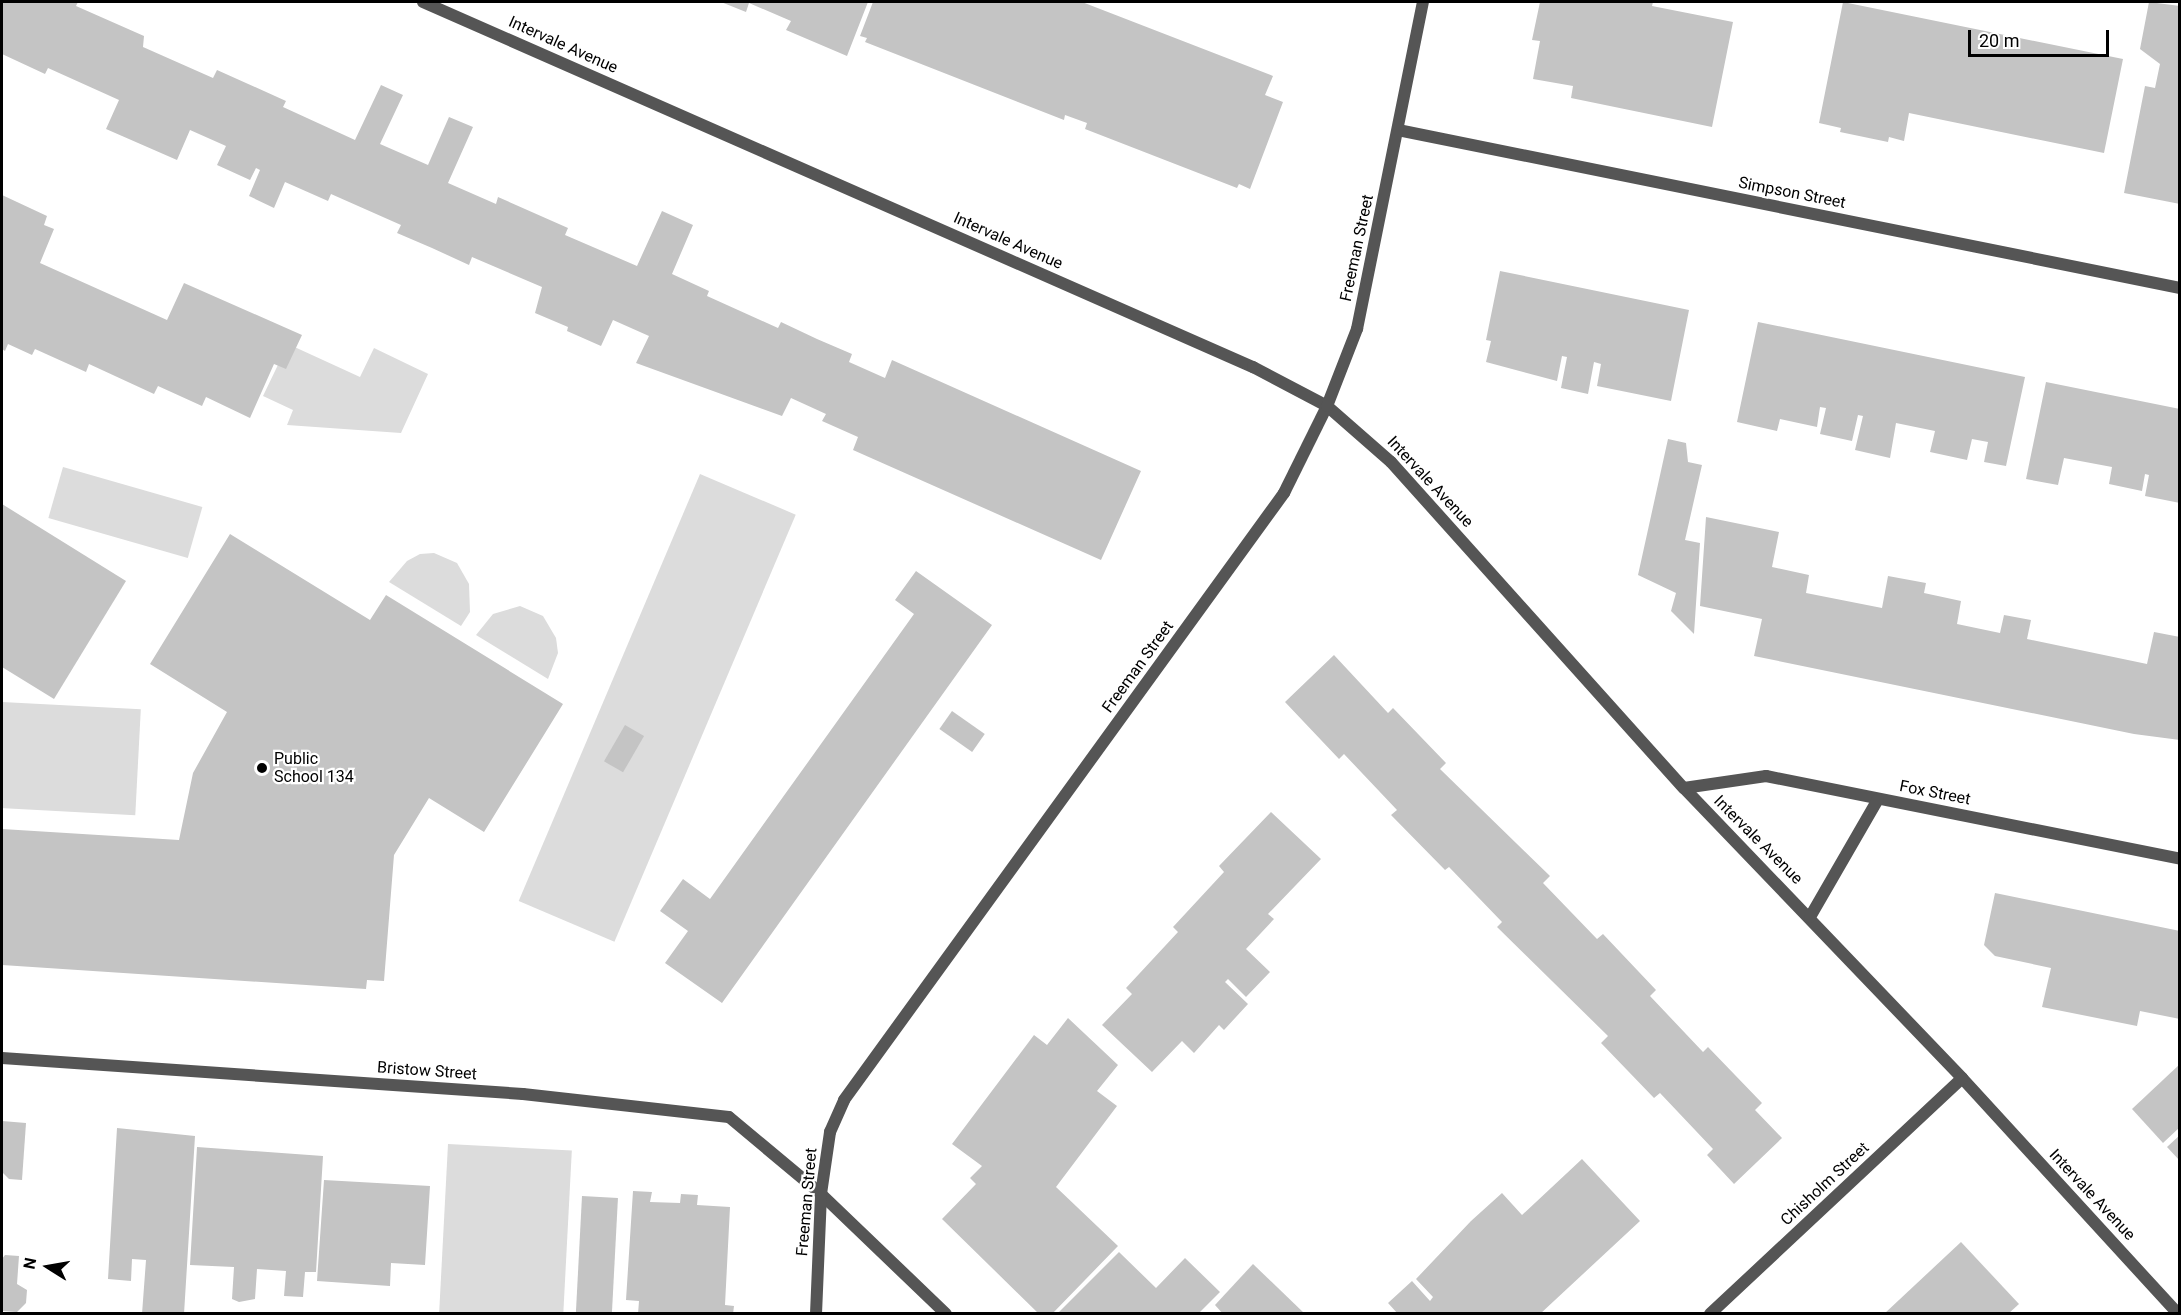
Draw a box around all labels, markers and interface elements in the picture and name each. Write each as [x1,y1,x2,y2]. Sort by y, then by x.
street label: Intervale Avenue [505,12,621,78]
scale bar [1971,18,2112,56]
text: 20 m [1979,30,2019,51]
street label: Simpson Street [1737,173,1847,213]
street label: Freeman Street [1336,193,1378,303]
street label: Intervale Avenue [950,208,1066,274]
street label: Intervale Avenue [1383,432,1477,532]
street label: Freeman Street [1098,617,1178,717]
place label: Public School 134 [274,749,354,787]
marker: Public School 134 [255,761,269,775]
street label: Fox Street [1898,777,1972,809]
street label: Intervale Avenue [1710,792,1806,888]
street label: Bristow Street [376,1058,478,1084]
street label: Chisholm Street [1777,1138,1873,1230]
street label: Intervale Avenue [2045,1145,2139,1245]
street label: Freeman Street [793,1147,821,1257]
north arrow [18,1237,78,1297]
text: N [19,1256,40,1271]

